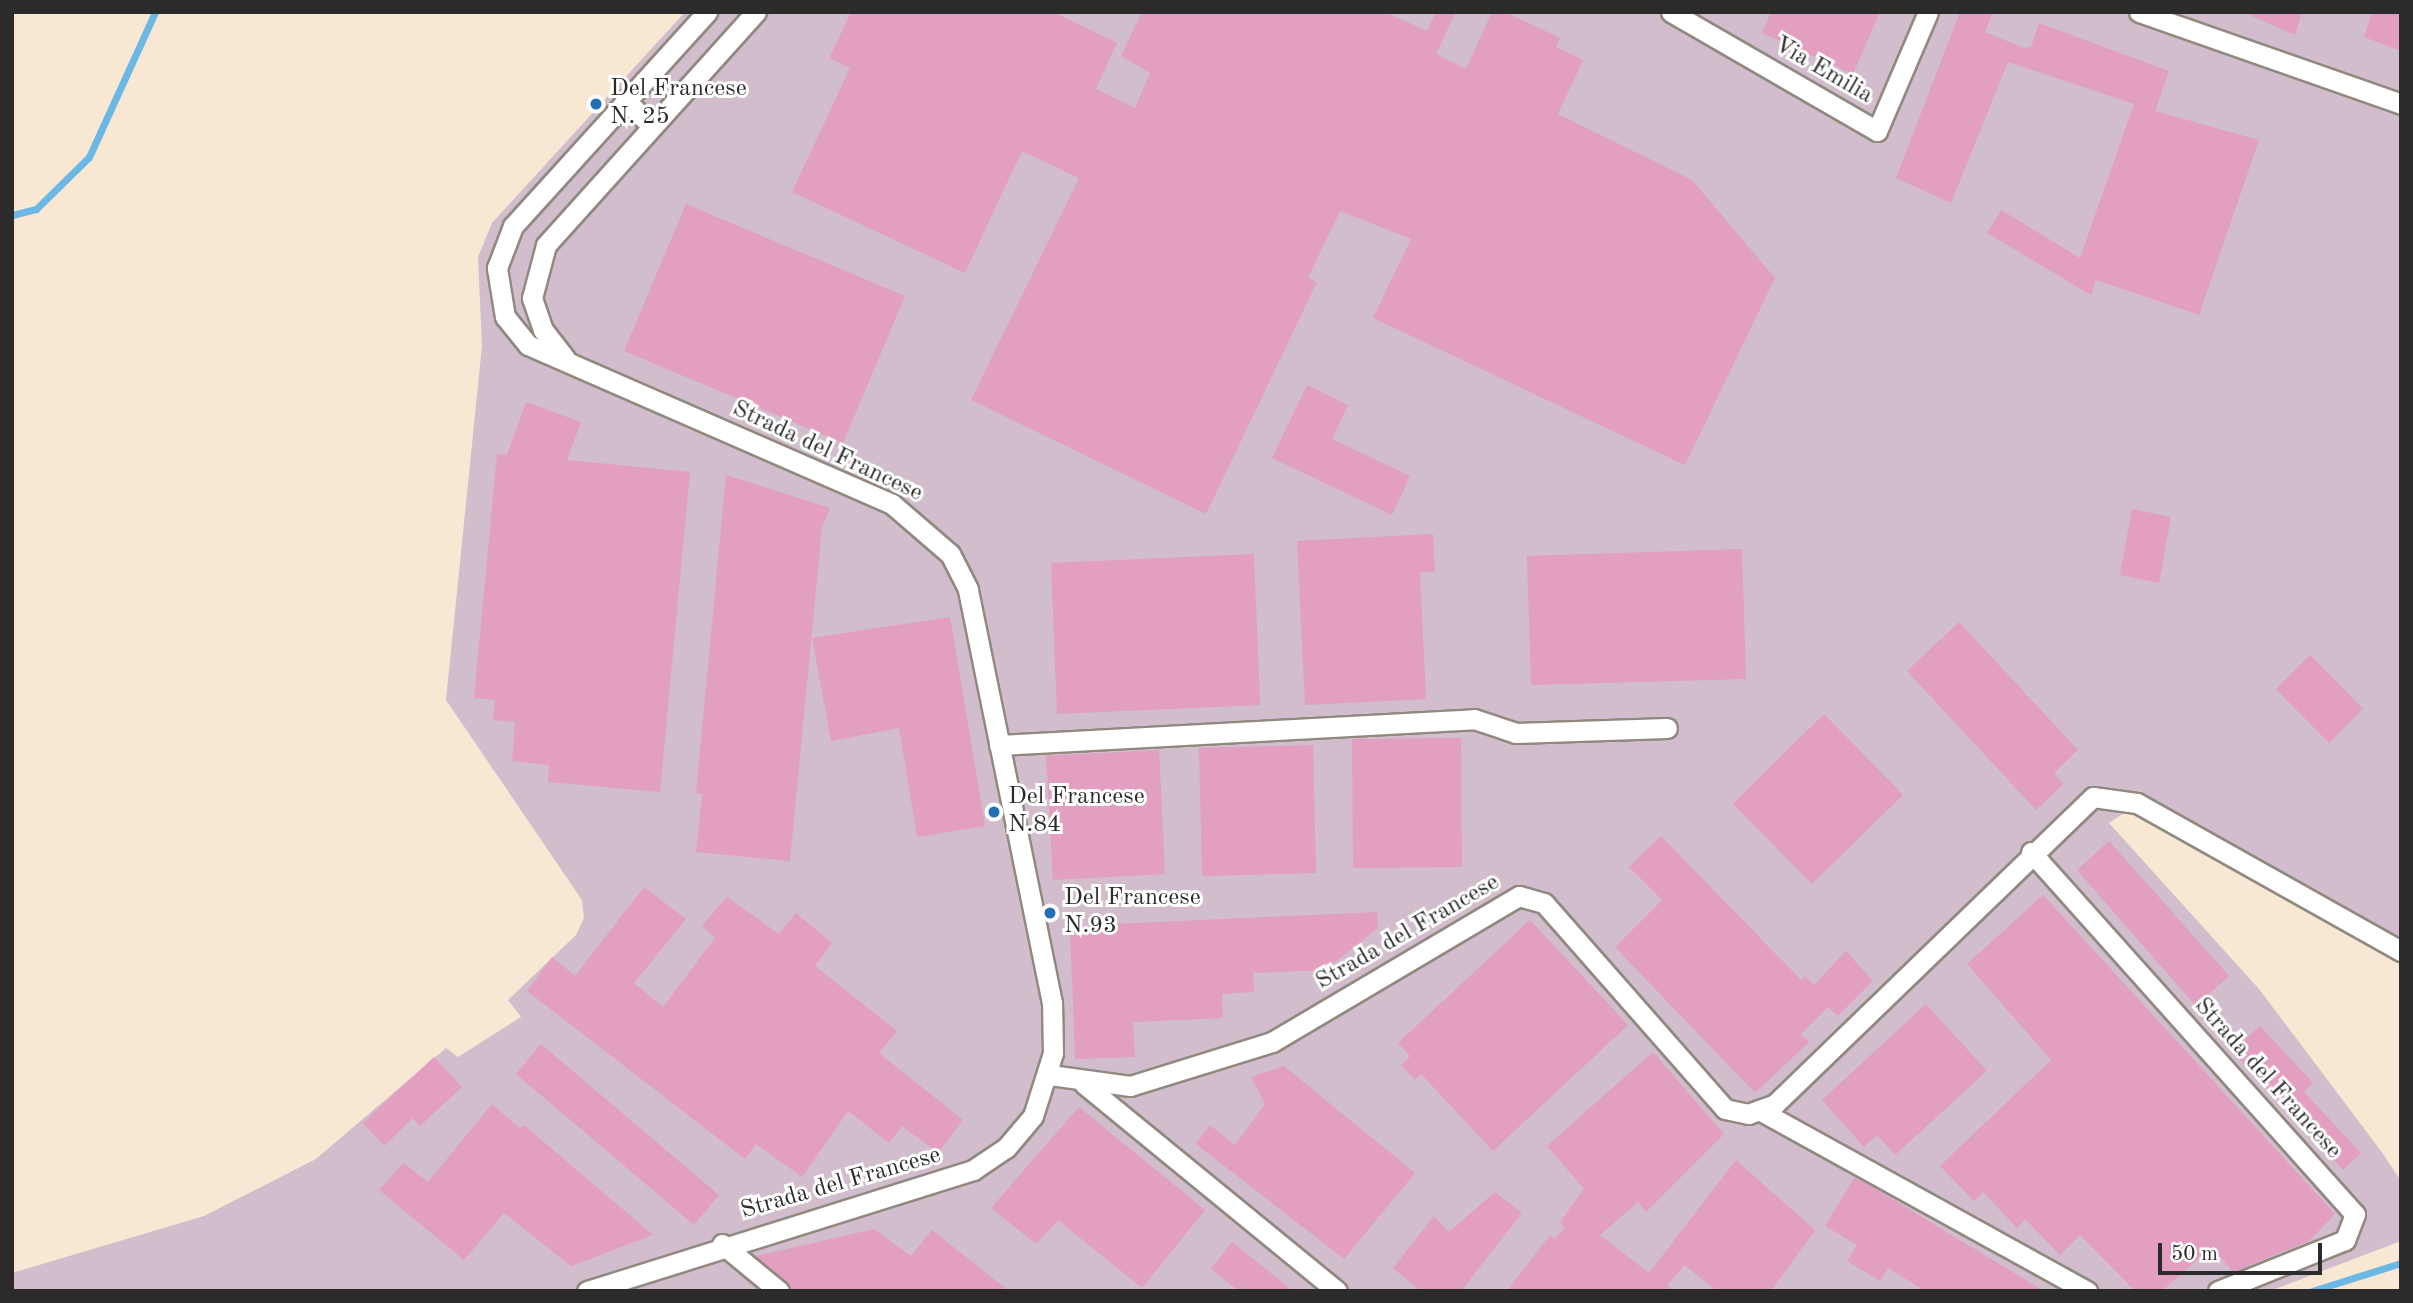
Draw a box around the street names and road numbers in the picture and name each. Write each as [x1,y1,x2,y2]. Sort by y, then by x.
street label: Via Emilia [1768,31,1878,111]
street label: Strada del Francese [727,395,927,509]
street label: Strada del Francese [1311,869,1505,997]
street label: Strada del Francese [2187,993,2347,1165]
street label: Strada del Francese [738,1142,944,1226]

